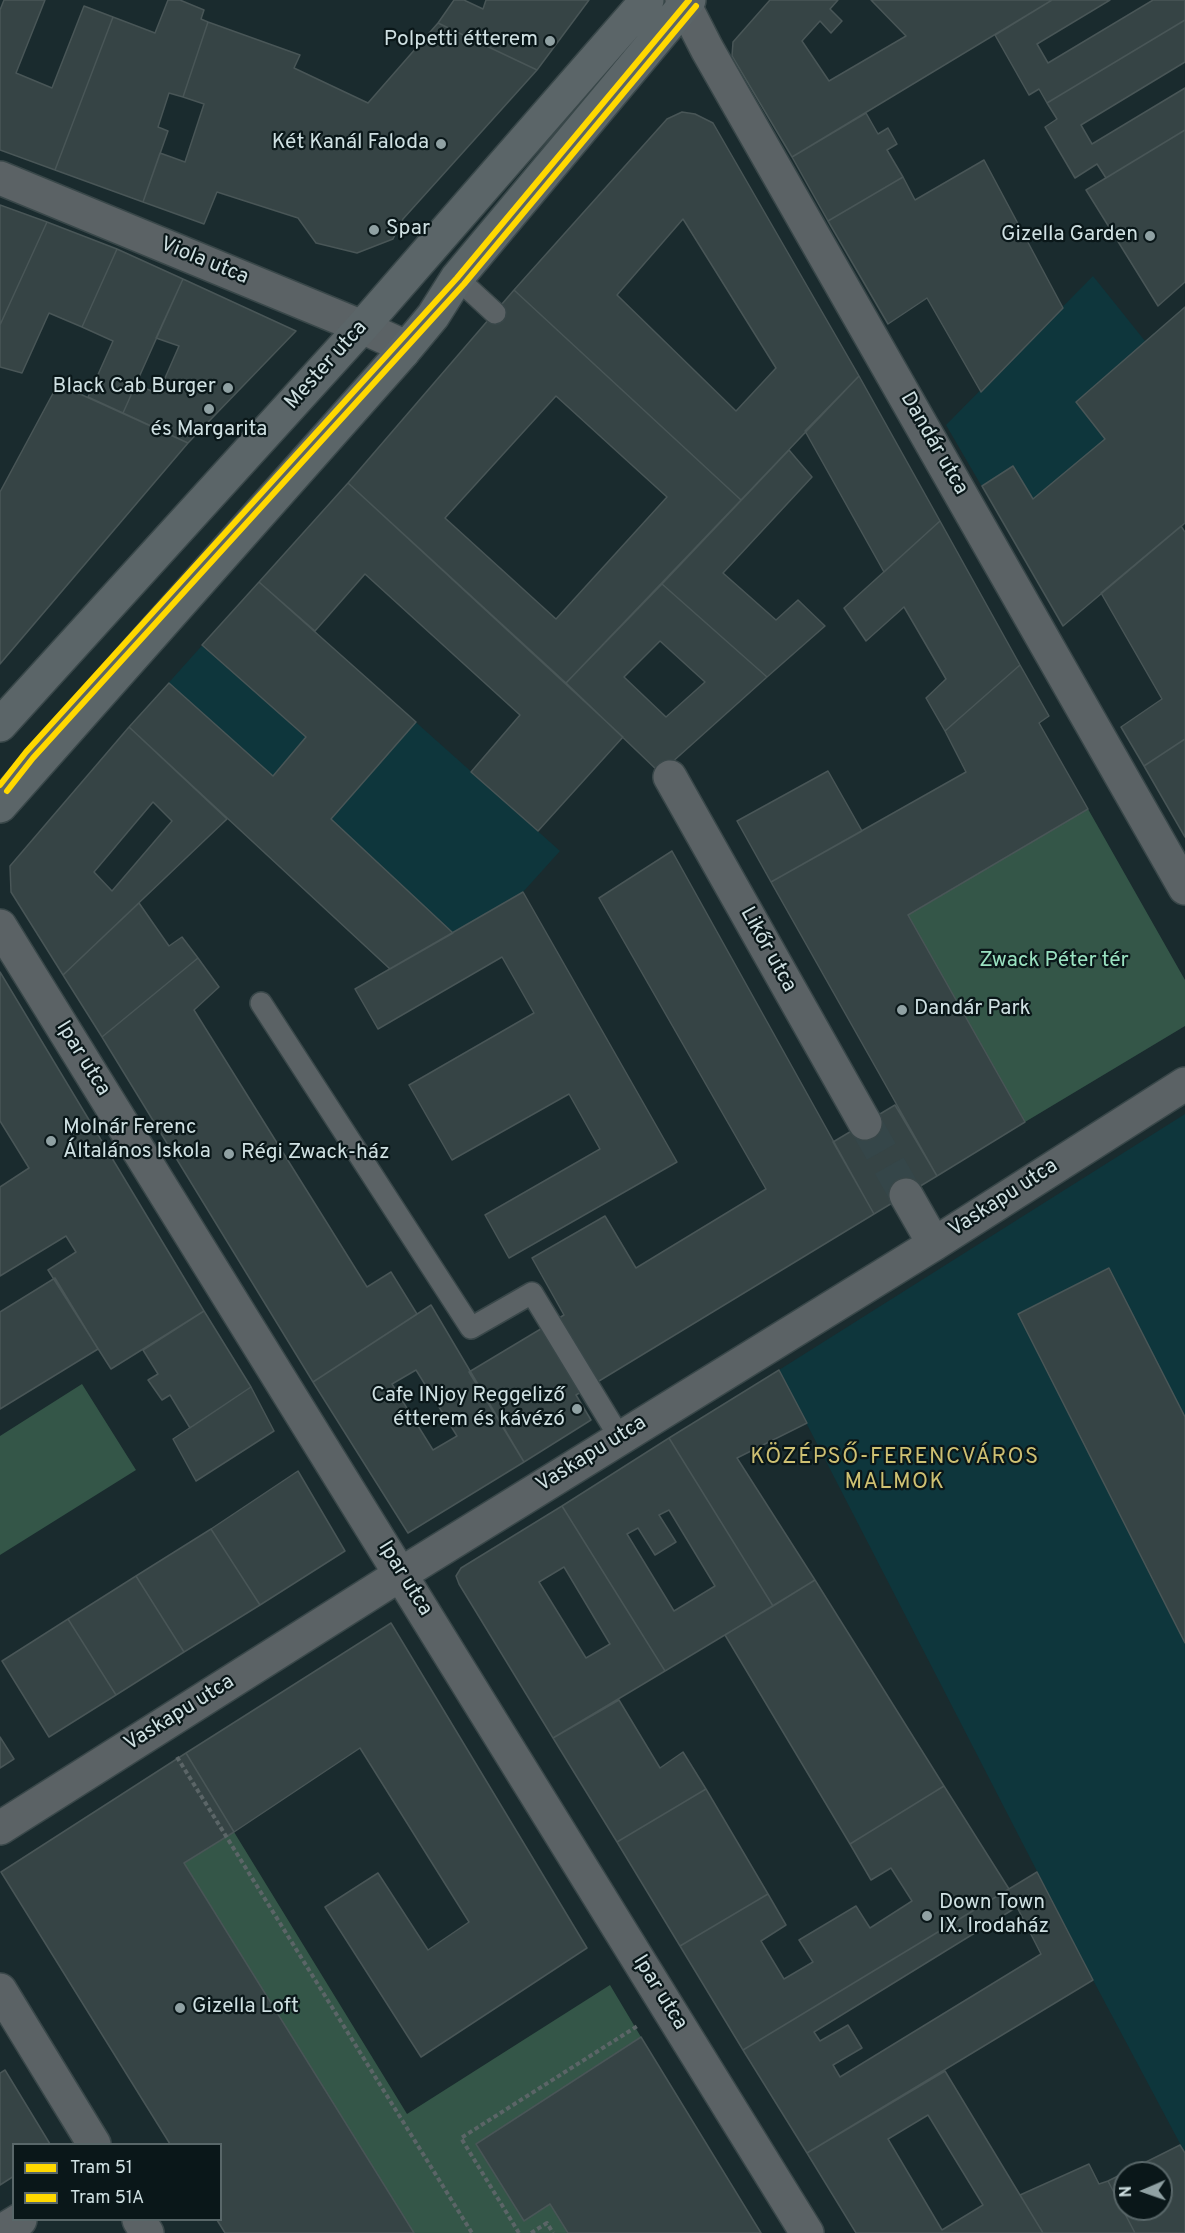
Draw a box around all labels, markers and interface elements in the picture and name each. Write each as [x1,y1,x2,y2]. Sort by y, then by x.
place label: Polpetti étterem [384,28,538,54]
marker: Polpetti étterem [543,34,557,48]
place label: Két Kanál Faloda [272,131,429,157]
marker: Két Kanál Faloda [434,137,448,151]
place label: Spar [386,217,430,243]
marker: Spar [367,223,381,237]
place label: Gizella Garden [1001,223,1138,249]
marker: Gizella Garden [1143,229,1157,243]
street label: Viola utca [156,233,252,291]
street label: Mester utca [281,316,373,416]
place label: Black Cab Burger [53,375,216,401]
marker: Black Cab Burger [221,381,235,395]
street label: Dandár utca [894,388,972,500]
marker: és Margarita [202,402,216,416]
place label: és Margarita [151,418,267,444]
street label: Likőr utca [733,903,801,997]
park label: Zwack Péter tér [979,949,1129,975]
place label: Dandár Park [914,997,1031,1023]
marker: Dandár Park [895,1003,909,1017]
street label: Ipar utca [49,1017,115,1101]
place label: Molnár Ferenc Általános Iskola [63,1116,211,1166]
marker: Molnár Ferenc Általános Iskola [44,1134,58,1148]
place label: Régi Zwack-ház [241,1141,390,1167]
marker: Régi Zwack-ház [222,1147,236,1161]
street label: Vaskapu utca [945,1155,1063,1243]
place label: Cafe INjoy Reggeliző étterem és kávézó [371,1384,565,1434]
marker: Cafe INjoy Reggeliző étterem és kávézó [570,1402,584,1416]
street label: Vaskapu utca [533,1411,651,1499]
district label: KÖZÉPSŐ-FERENCVÁROS MALMOK [750,1446,1040,1498]
street label: Ipar utca [371,1537,437,1621]
street label: Vaskapu utca [121,1670,239,1758]
place label: Down Town IX. Irodaház [939,1891,1049,1941]
marker: Down Town IX. Irodaház [920,1909,934,1923]
street label: Ipar utca [626,1951,692,2035]
place label: Gizella Loft [192,1995,299,2021]
marker: Gizella Loft [173,2001,187,2015]
legend [12,2143,222,2221]
text: Tram 51 [70,2157,133,2180]
north arrow [1113,2161,1173,2221]
text: N [1117,2185,1137,2198]
text: Tram 51A [70,2187,144,2210]

